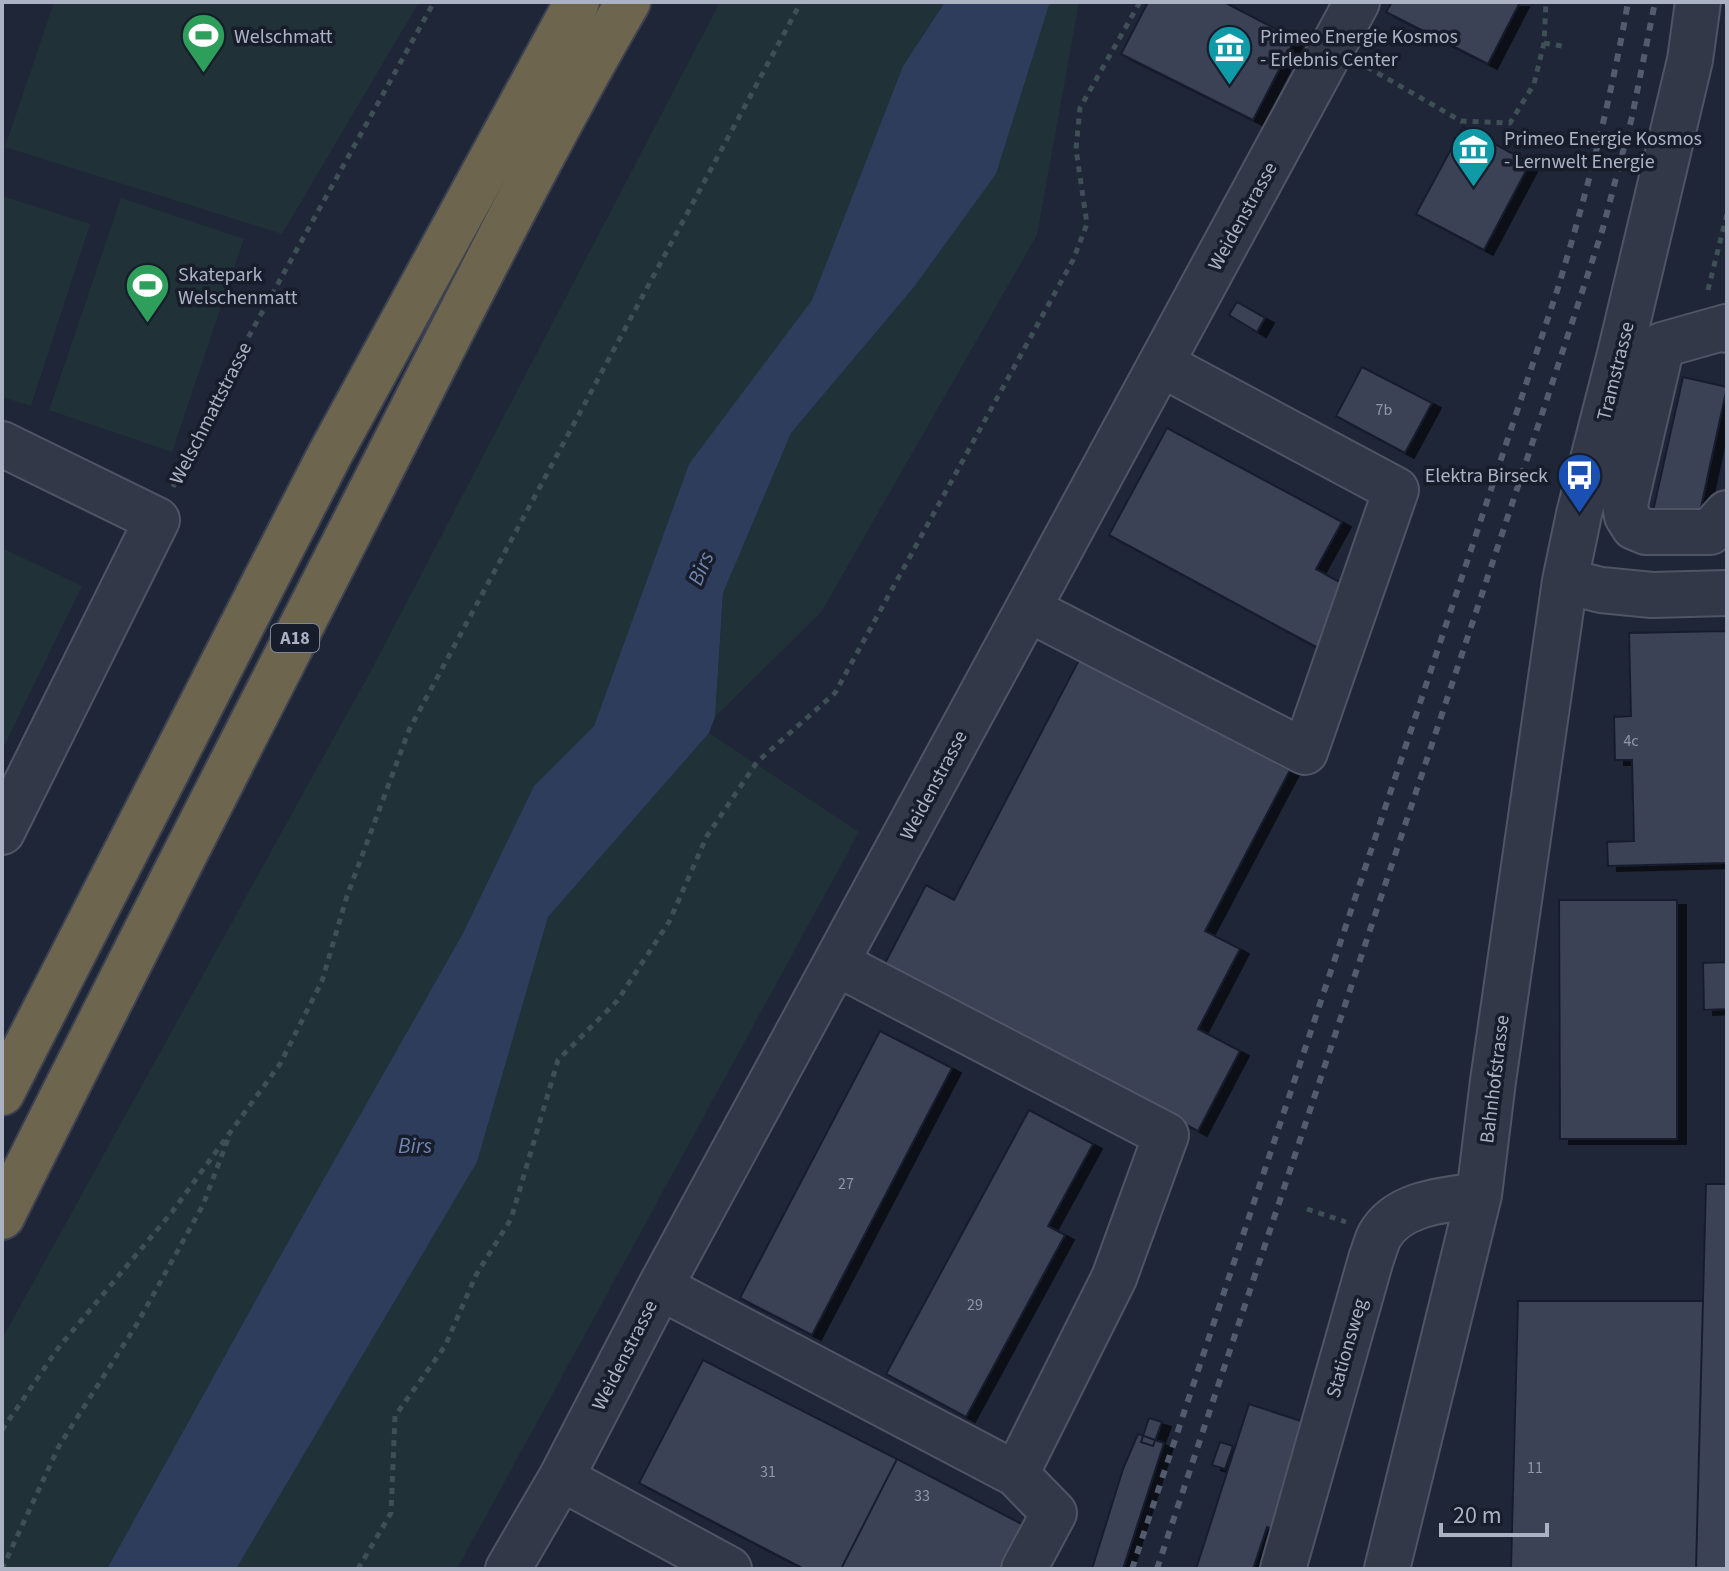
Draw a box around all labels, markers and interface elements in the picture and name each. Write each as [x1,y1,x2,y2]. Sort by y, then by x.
sports icon: Welschmatt [179,12,227,75]
place label: Welschmatt [234,23,333,51]
place label: Primeo Energie Kosmos - Erlebnis Center [1260,23,1458,74]
museum icon: Primeo Energie Kosmos - Erlebnis Center [1205,24,1253,87]
place label: Primeo Energie Kosmos - Lernwelt Energie [1504,125,1702,176]
museum icon: Primeo Energie Kosmos - Lernwelt Energie [1449,126,1497,189]
street label: Weidenstrasse [1201,157,1284,276]
place label: Skatepark Welschenmatt [178,261,298,312]
sports icon: Skatepark Welschenmatt [123,262,171,325]
street label: Tramstrasse [1590,319,1642,424]
street label: Welschmattstrasse [163,337,259,489]
house number: 7b [1376,399,1393,421]
bus stop icon: Elektra Birseck [1555,451,1603,514]
place label: Elektra Birseck [1425,462,1548,490]
water label: Birs [680,546,722,590]
road number: A18 [271,624,319,652]
street label: Weidenstrasse [893,726,975,845]
house number: 4c [1623,730,1639,752]
street label: Bahnhofstrasse [1473,1013,1517,1145]
water label: Birs [398,1130,432,1162]
house number: 27 [838,1173,854,1195]
house number: 29 [967,1294,983,1316]
street label: Weidenstrasse [585,1295,665,1415]
street label: Stationsweg [1319,1295,1375,1401]
house number: 11 [1527,1457,1543,1479]
house number: 31 [760,1461,776,1483]
house number: 33 [914,1485,930,1507]
scale bar [1441,1487,1547,1537]
text: 20 m [1453,1498,1502,1533]

